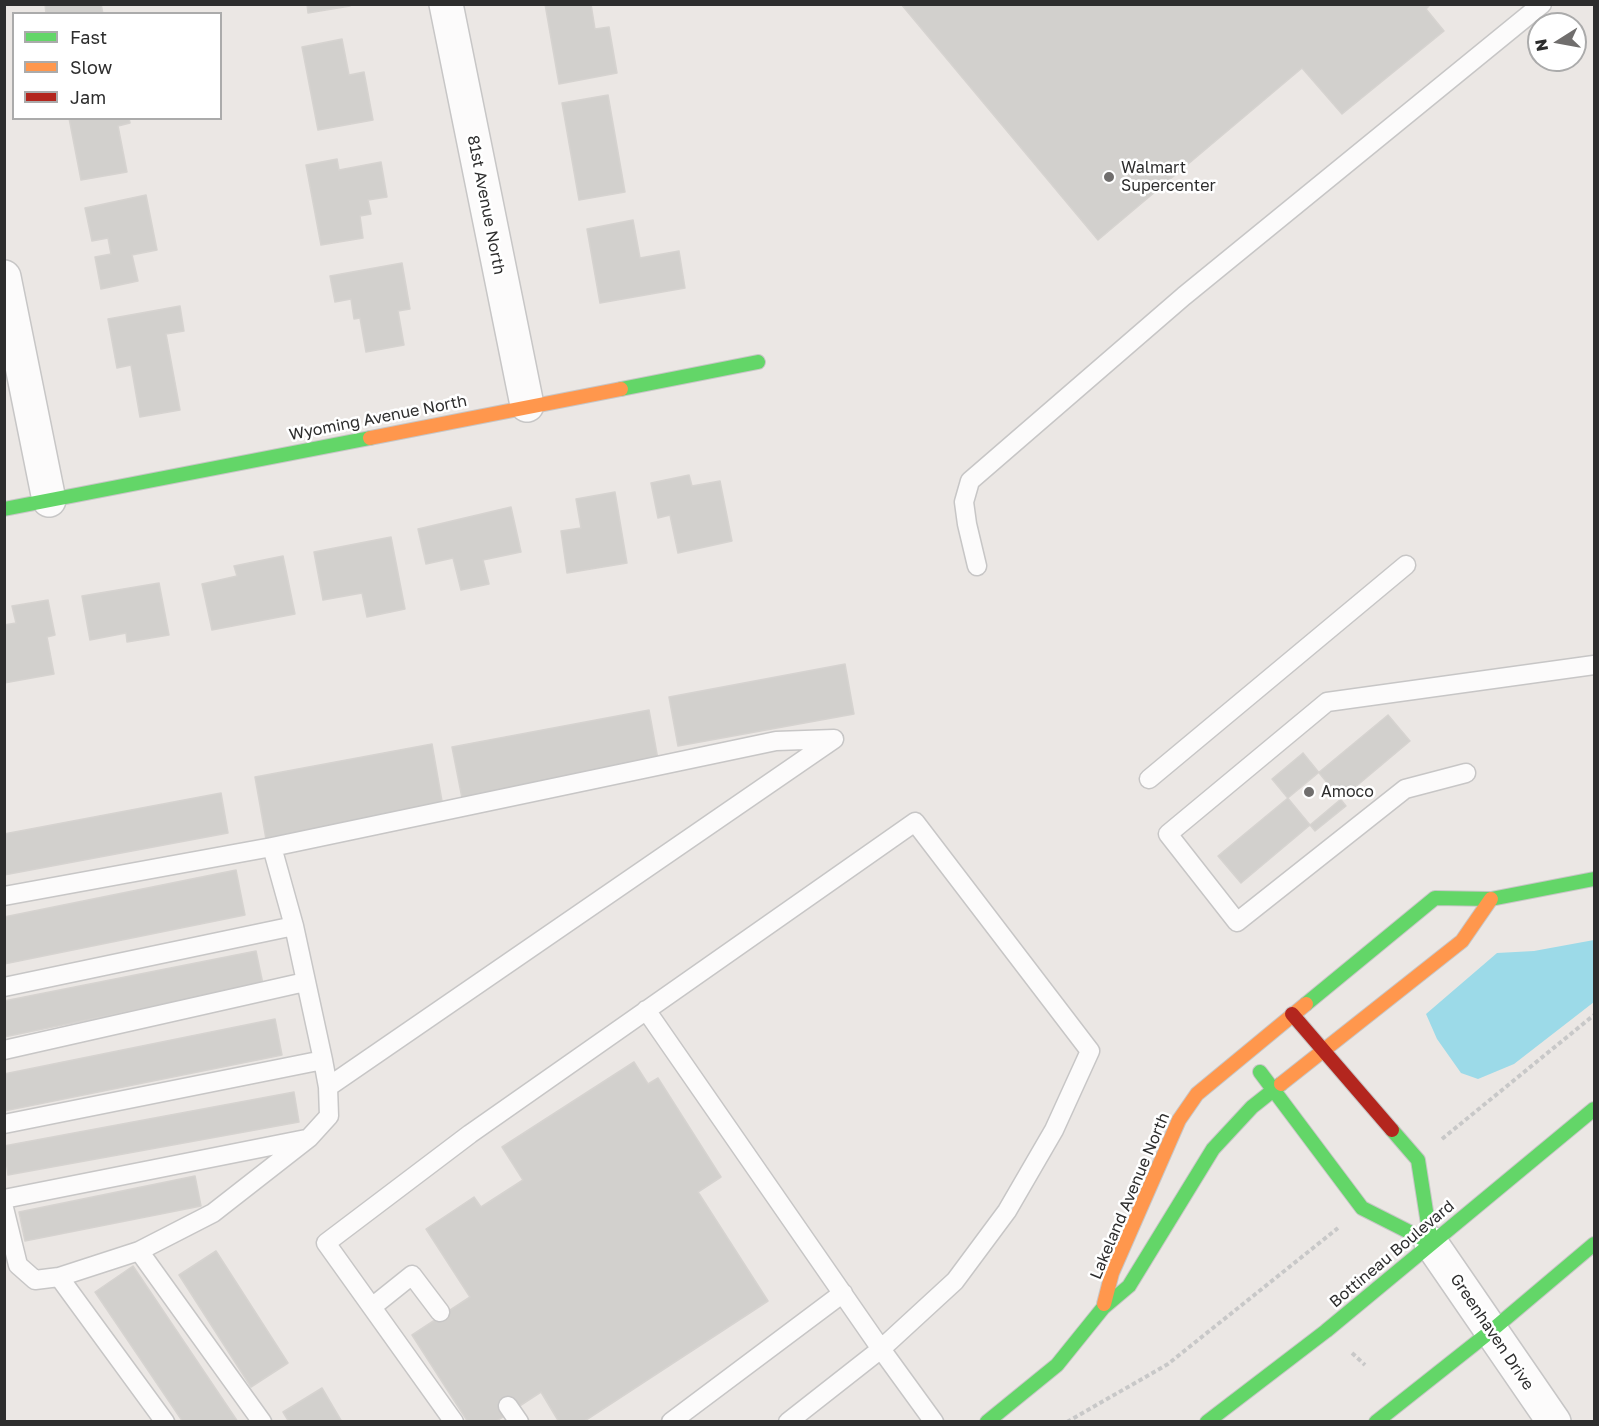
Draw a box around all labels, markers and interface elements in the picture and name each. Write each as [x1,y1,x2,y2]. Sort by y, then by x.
legend [12,12,222,120]
north arrow [1527,12,1587,72]
text: Fast [70,26,107,48]
text: N [1530,37,1552,53]
text: Slow [70,56,112,78]
text: Jam [70,86,106,108]
street label: 81st Avenue North [463,134,509,276]
place label: Walmart Supercenter [1121,158,1216,196]
marker: Walmart Supercenter [1102,170,1116,184]
street label: Wyoming Avenue North [287,391,469,445]
place label: Amoco [1321,782,1374,802]
marker: Amoco [1302,785,1316,799]
street label: Lakeland Avenue North [1086,1110,1174,1282]
street label: Bottineau Boulevard [1326,1196,1458,1312]
street label: Greenhaven Drive [1446,1270,1538,1394]

